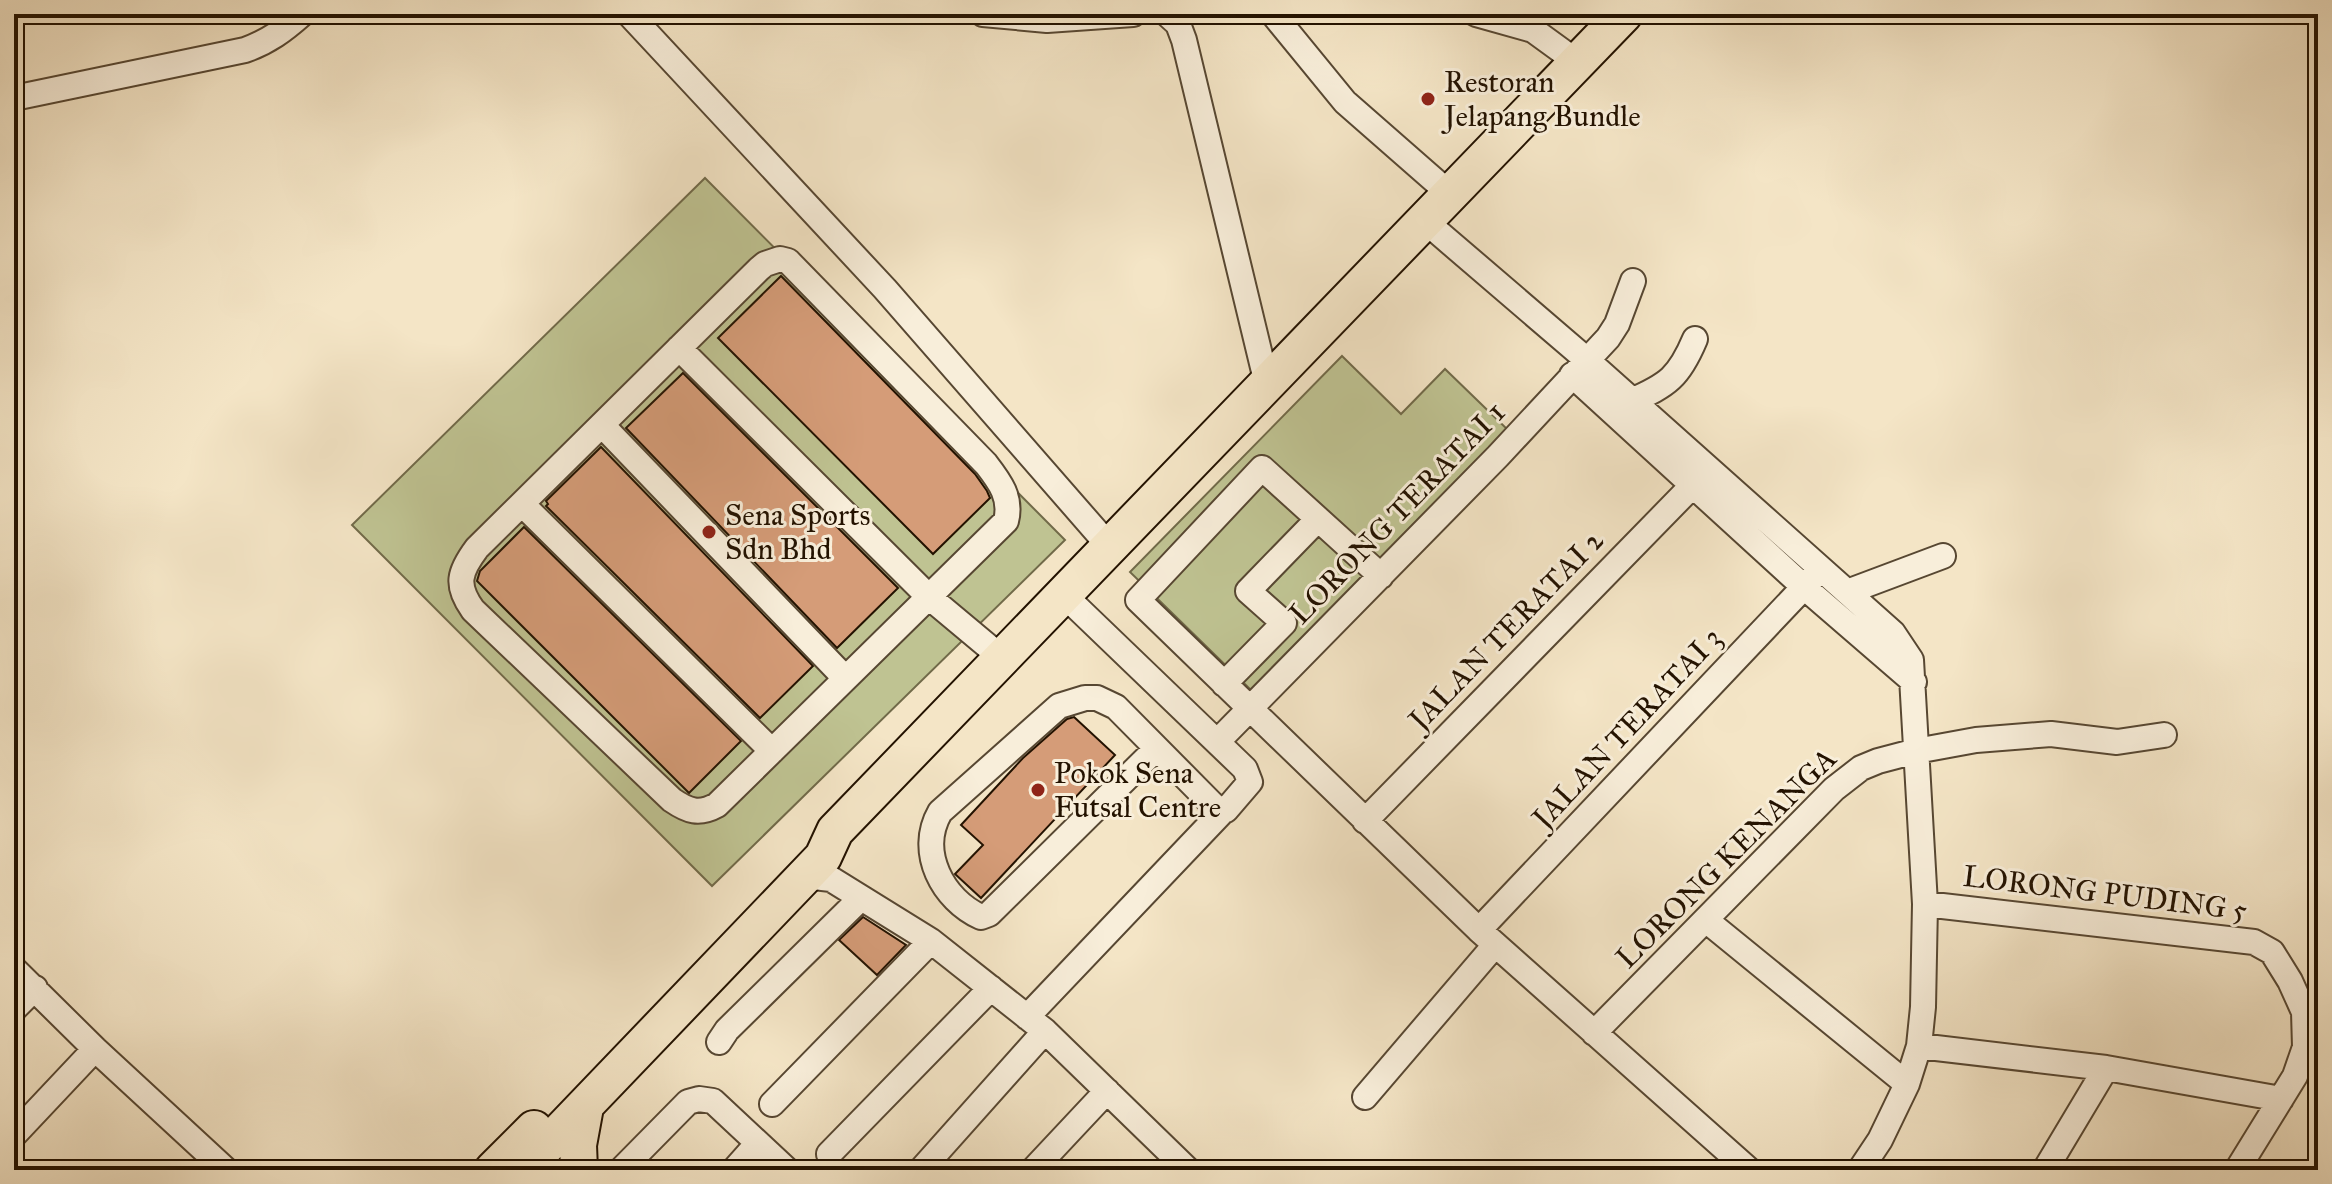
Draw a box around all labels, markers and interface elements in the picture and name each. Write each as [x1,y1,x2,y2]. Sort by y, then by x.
place label: Restoran Jelapang Bundle [1441,64,1641,134]
marker: Restoran Jelapang Bundle [1419,90,1437,108]
street label: LORONG TERATAI 1 [1282,394,1512,632]
place label: Sena Sports Sdn Bhd [725,497,870,567]
street label: JALAN TERATAI 2 [1399,522,1611,740]
marker: Sena Sports Sdn Bhd [700,523,718,541]
street label: JALAN TERATAI 3 [1523,620,1729,838]
street label: LORONG KENANGA [1608,740,1844,976]
place label: Pokok Sena Futsal Centre [1054,755,1221,825]
marker: Pokok Sena Futsal Centre [1029,781,1047,799]
street label: LORONG PUDING 5 [1961,858,2249,928]

